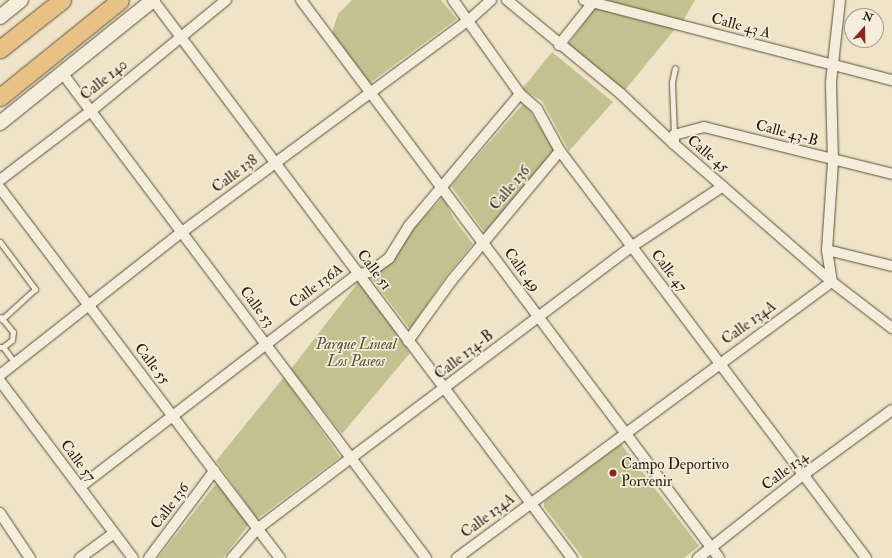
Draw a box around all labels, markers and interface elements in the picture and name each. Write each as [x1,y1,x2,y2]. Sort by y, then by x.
north arrow [844,8,884,48]
street label: Calle 43 A [709,9,773,43]
text: N [861,9,875,25]
street label: Calle 140 [77,56,131,104]
street label: Calle 43-B [754,116,820,150]
street label: Calle 45 [684,131,732,177]
street label: Calle 138 [209,151,261,197]
street label: Calle 136 [486,162,534,214]
street label: Calle 49 [500,245,544,295]
street label: Calle 51 [353,246,395,294]
street label: Calle 47 [647,246,691,296]
street label: Calle 136A [286,260,346,312]
street label: Calle 53 [236,283,278,331]
street label: Calle 134A [718,297,780,349]
street label: Calle 134-B [431,327,497,383]
park label: Parque Lineal Los Paseos [316,335,396,370]
street label: Calle 55 [131,340,173,388]
street label: Calle 57 [56,437,100,485]
street label: Calle 134 [758,448,812,494]
place label: Campo Deportivo Porvenir [621,455,729,490]
marker: Campo Deportivo Porvenir [608,468,618,478]
street label: Calle 136 [147,479,193,533]
street label: Calle 134A [457,490,519,542]

